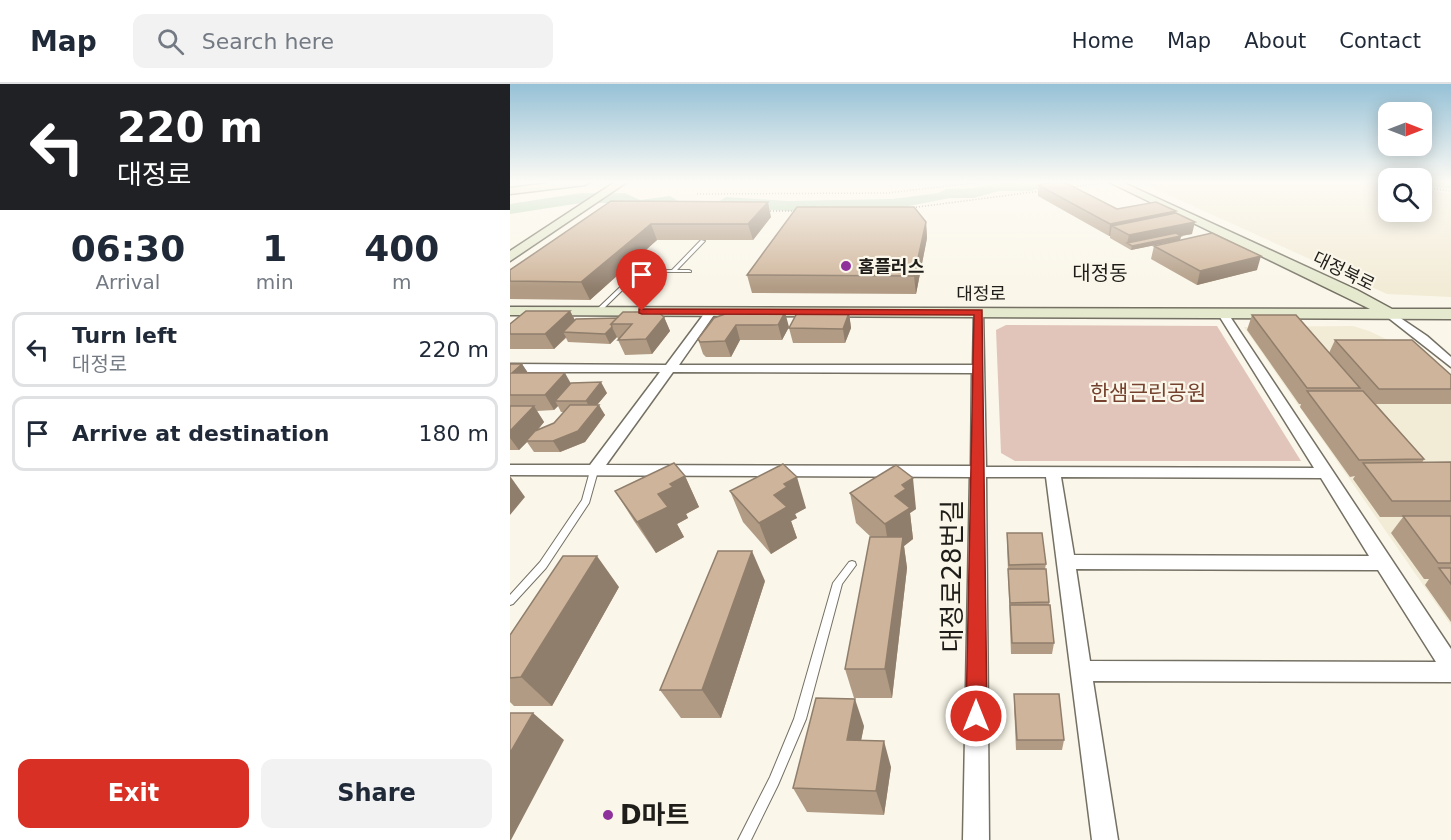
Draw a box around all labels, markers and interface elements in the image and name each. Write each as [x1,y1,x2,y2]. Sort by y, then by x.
search box [133,14,553,68]
text: Map [30,25,97,58]
icon: search [154,25,187,58]
text: Search here [202,29,334,54]
text: Home [1072,29,1134,53]
text: Map [1167,29,1211,53]
text: About [1244,29,1306,53]
text: Contact [1339,29,1421,53]
north arrow [1378,102,1432,156]
map controls [1378,102,1432,222]
text: 220 m [117,103,263,152]
icon: left [18,108,96,186]
text: 대정로 [117,159,192,190]
button: search [1378,168,1432,222]
text: 06:30 [71,228,185,269]
text: 1 [262,228,287,269]
text: 400 [364,228,439,269]
street label: 대정북로 [1310,247,1378,295]
pin [616,249,667,311]
place label: 홈플러스 [858,256,924,277]
icon: arrive [625,258,658,291]
marker: 홈플러스 [839,259,853,273]
district label: 대정동 [1072,261,1128,285]
text: Arrival [95,270,160,294]
text: min [256,270,294,294]
text: m [392,270,412,294]
street label: 대정로 [956,283,1006,304]
text: Turn left [72,323,177,348]
icon: left [21,333,54,366]
text: 220 m [419,337,489,362]
text: 대정로 [72,352,127,376]
park label: 한샘근린공원 [1090,381,1206,405]
icon: arrive [21,417,54,450]
text: Arrive at destination [72,421,329,446]
text: 180 m [419,421,489,446]
street label: 대정로28번길 [937,500,967,652]
position arrow [944,684,1008,748]
button: Exit [18,759,249,828]
button: Share [261,759,492,828]
place label: D마트 [620,800,689,830]
marker: D마트 [601,808,615,822]

